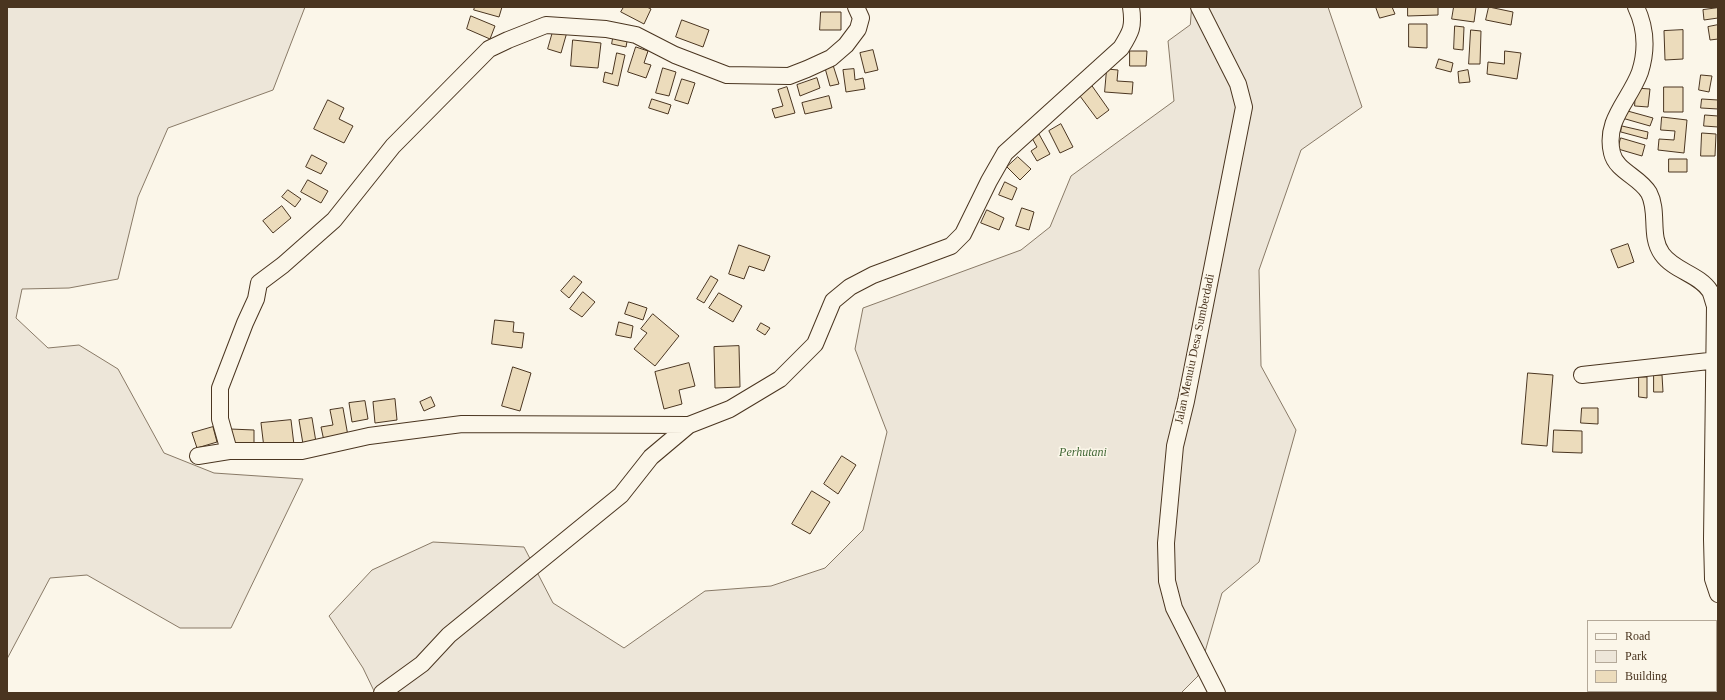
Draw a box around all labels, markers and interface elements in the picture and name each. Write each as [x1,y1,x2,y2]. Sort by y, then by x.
street label: Jalan Menuiu Desa Sumberdadi [1172,273,1218,425]
park label: Perhutani [1059,446,1107,460]
legend [1587,620,1717,692]
text: Road [1625,629,1650,643]
text: Park [1625,649,1647,663]
text: Building [1625,669,1667,683]

